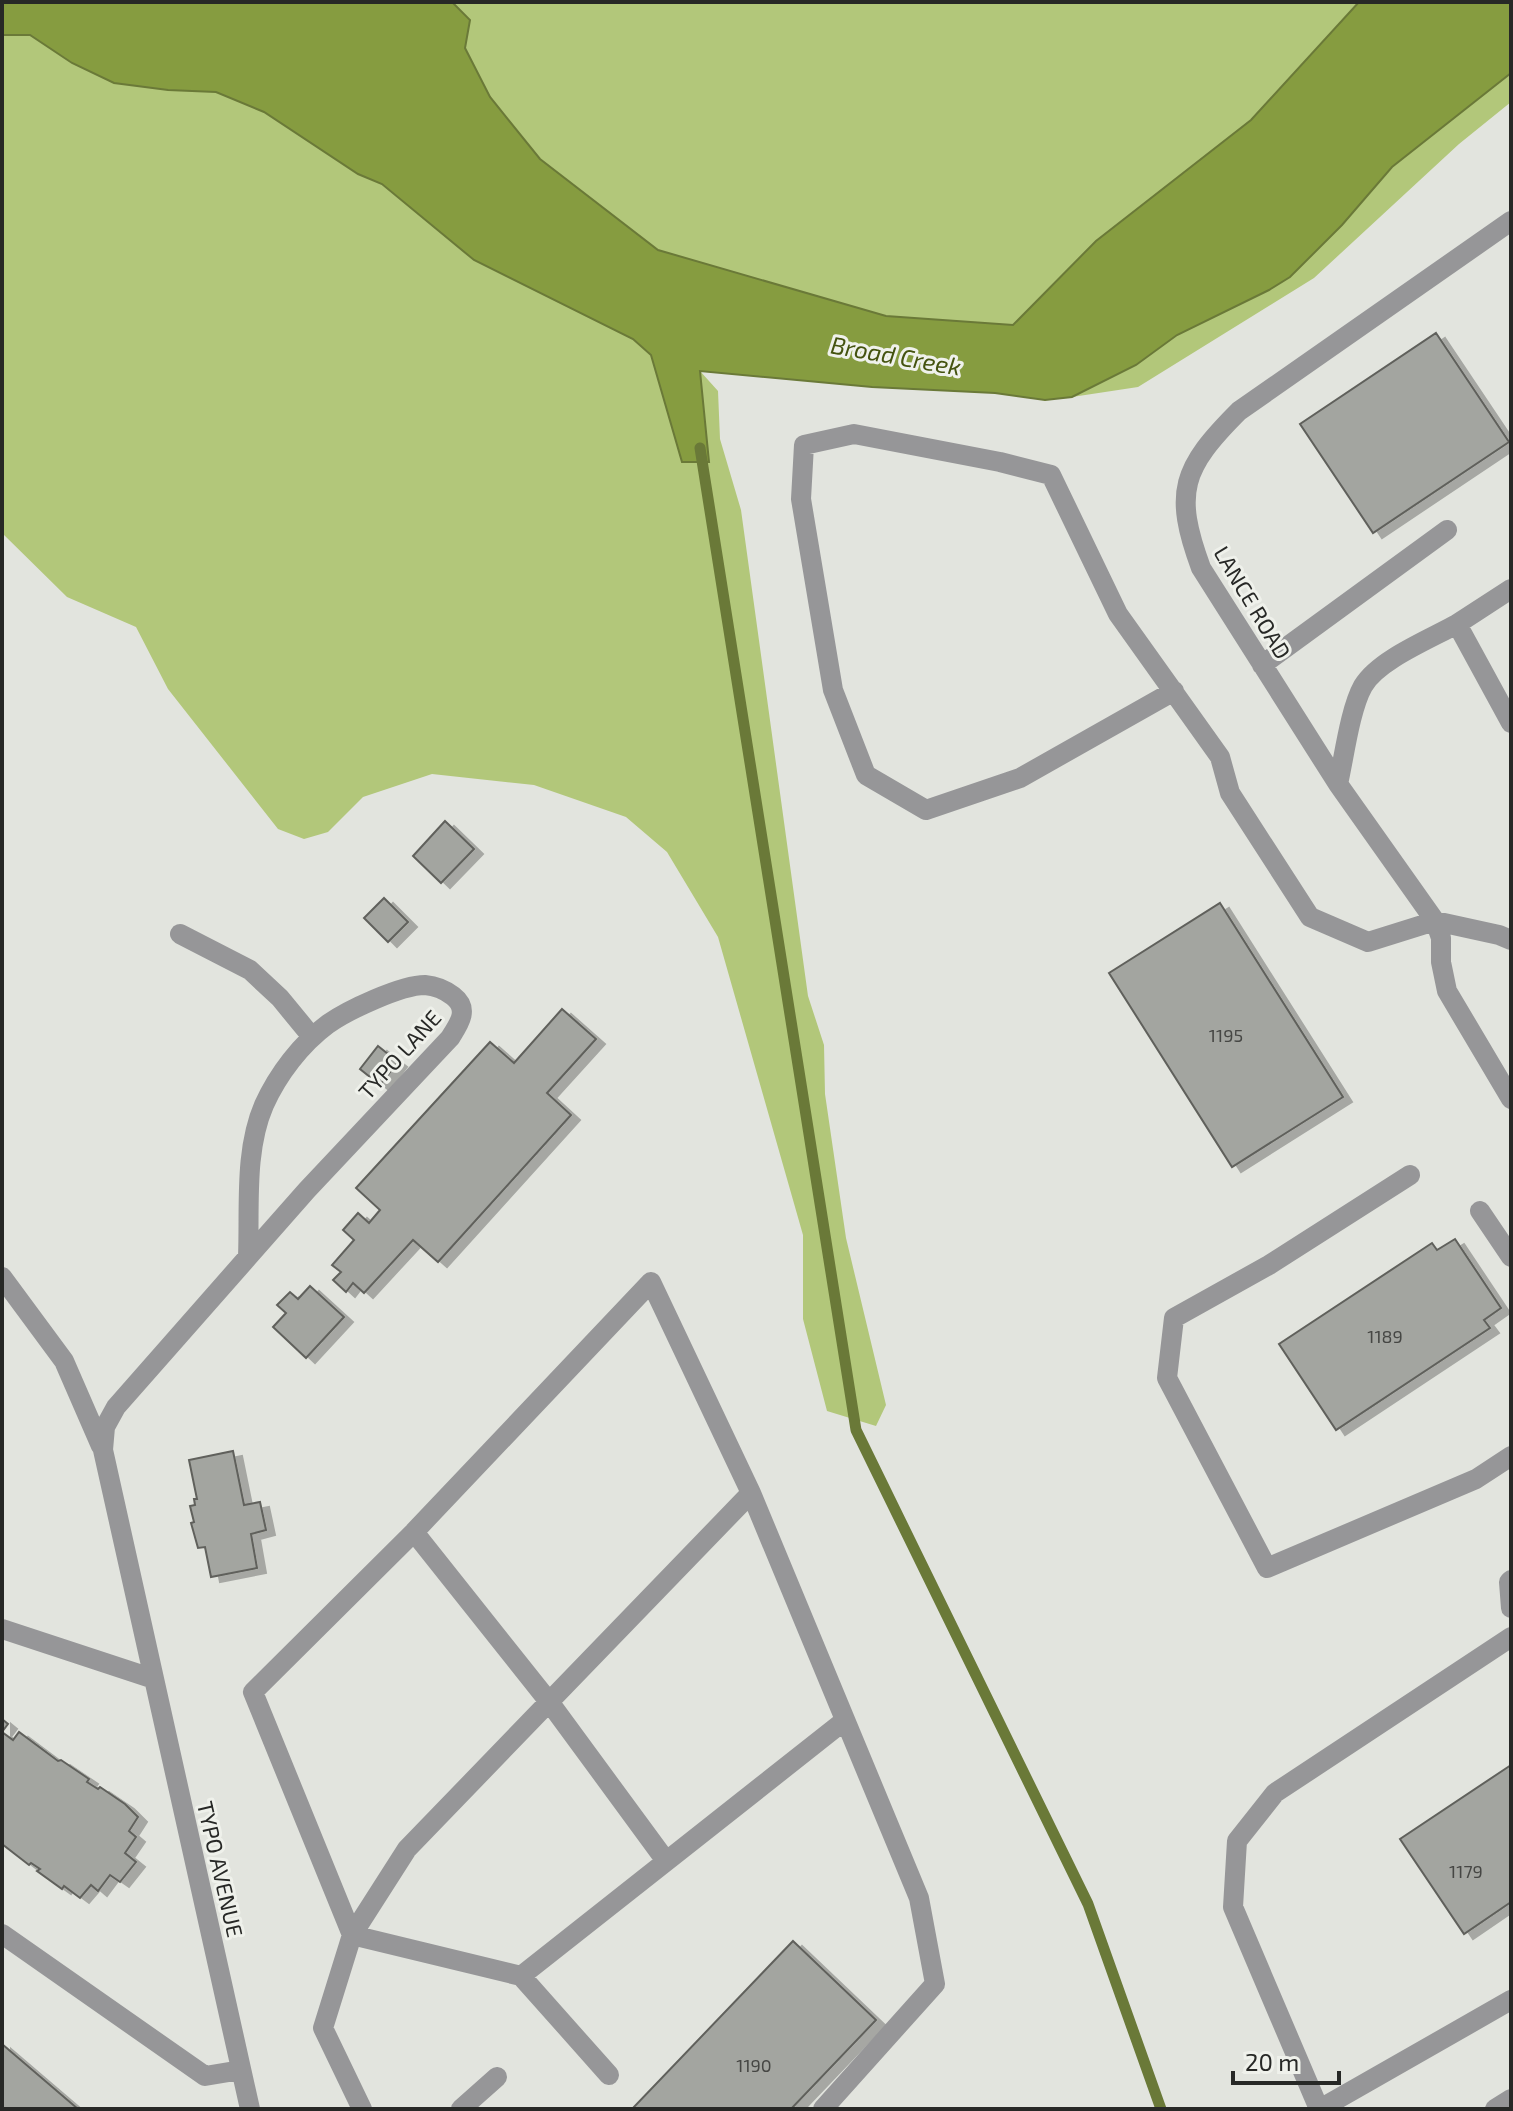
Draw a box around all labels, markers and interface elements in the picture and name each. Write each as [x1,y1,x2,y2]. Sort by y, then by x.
water label: Broad Creek [829,329,963,381]
street label: LANCE ROAD [1209,541,1297,663]
street label: TYPO LANE [352,1004,446,1104]
house number: 1195 [1209,1024,1243,1046]
house number: 1189 [1367,1325,1403,1347]
street label: TYPO AVENUE [193,1799,249,1939]
house number: 1179 [1449,1860,1483,1882]
scale bar [1233,2035,1339,2085]
text: 20 m [1245,2047,1299,2076]
house number: 1190 [736,2054,772,2076]

